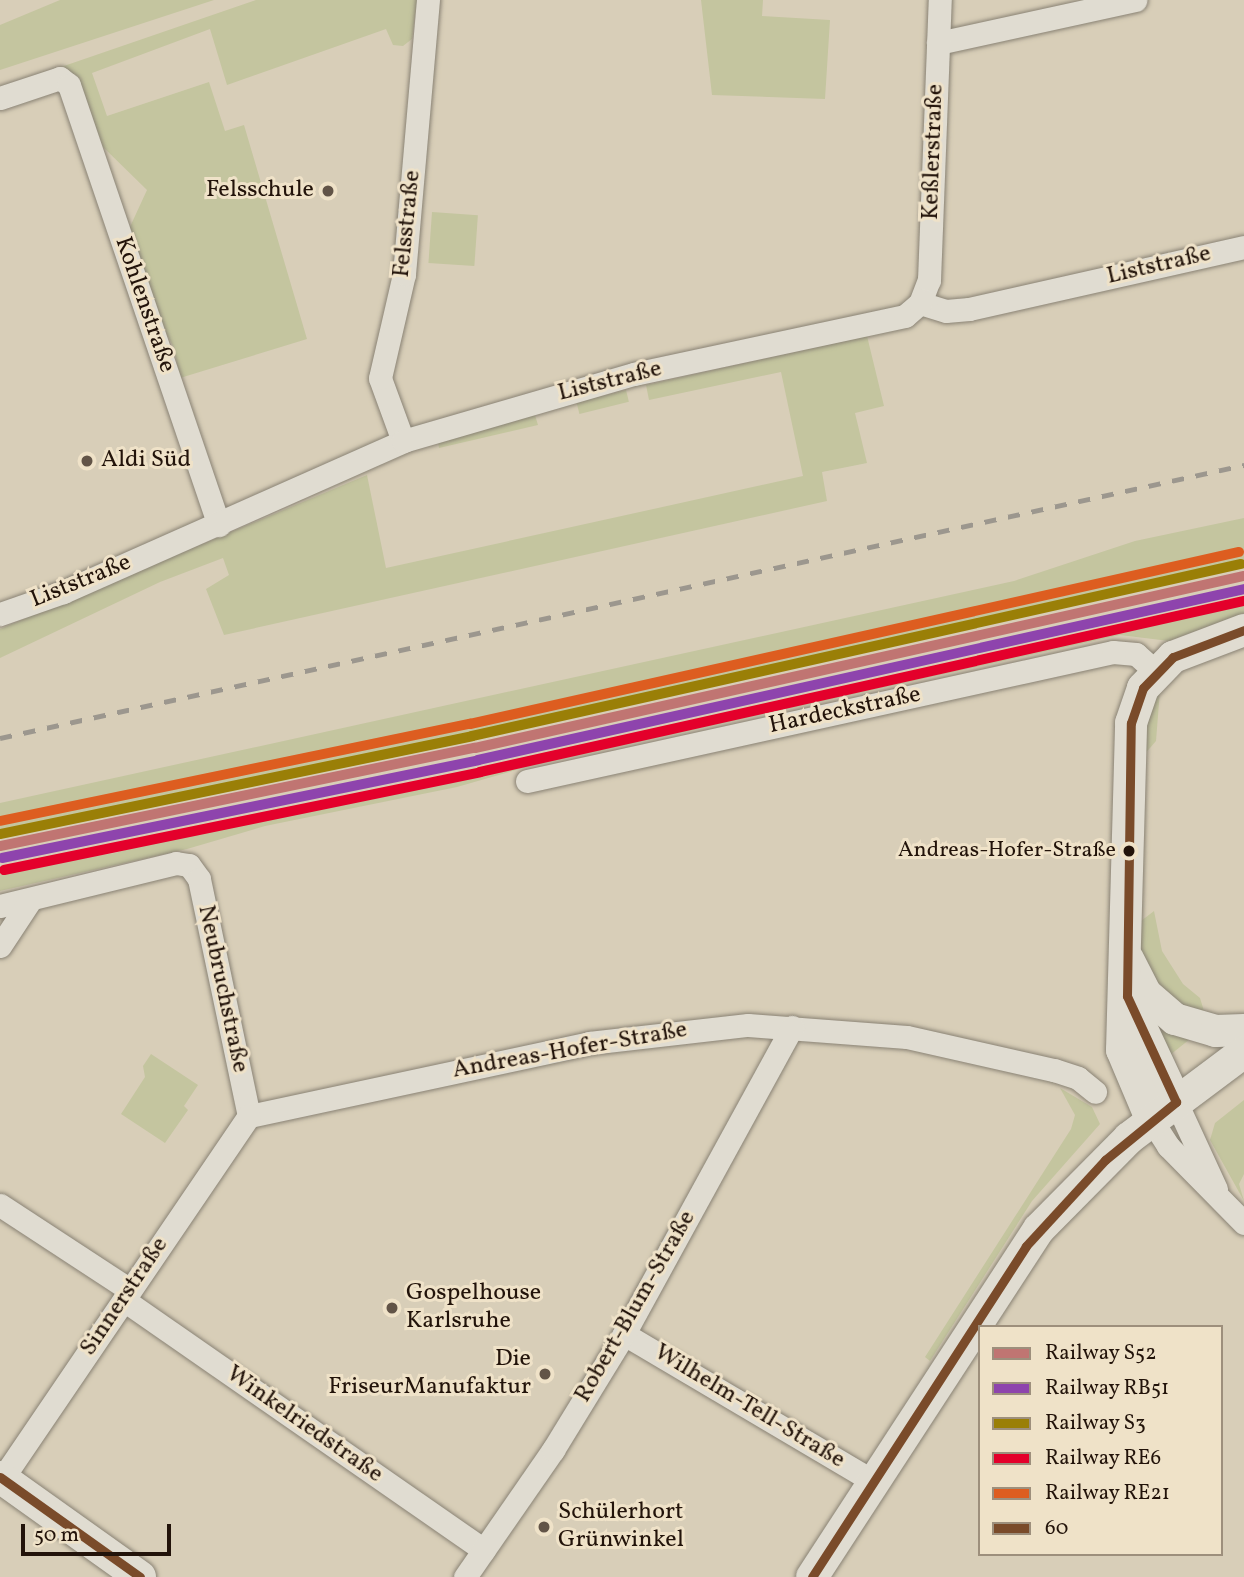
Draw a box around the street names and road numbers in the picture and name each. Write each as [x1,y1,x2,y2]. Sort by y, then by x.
street label: Keßlerstraße [917,83,951,221]
street label: Felsstraße [388,169,428,279]
street label: Kohlenstraße [107,233,181,377]
street label: Liststraße [1104,240,1214,292]
street label: Liststraße [555,355,665,409]
street label: Liststraße [27,549,135,615]
street label: Hardeckstraße [766,681,924,741]
street label: Neubruchstraße [190,903,254,1075]
street label: Andreas-Hofer-Straße [450,1016,690,1086]
street label: Robert-Blum-Straße [569,1206,703,1408]
street label: Sinnerstraße [75,1232,175,1362]
street label: Wilhelm-Tell-Straße [648,1339,850,1475]
street label: Winkelriedstraße [220,1360,388,1490]

